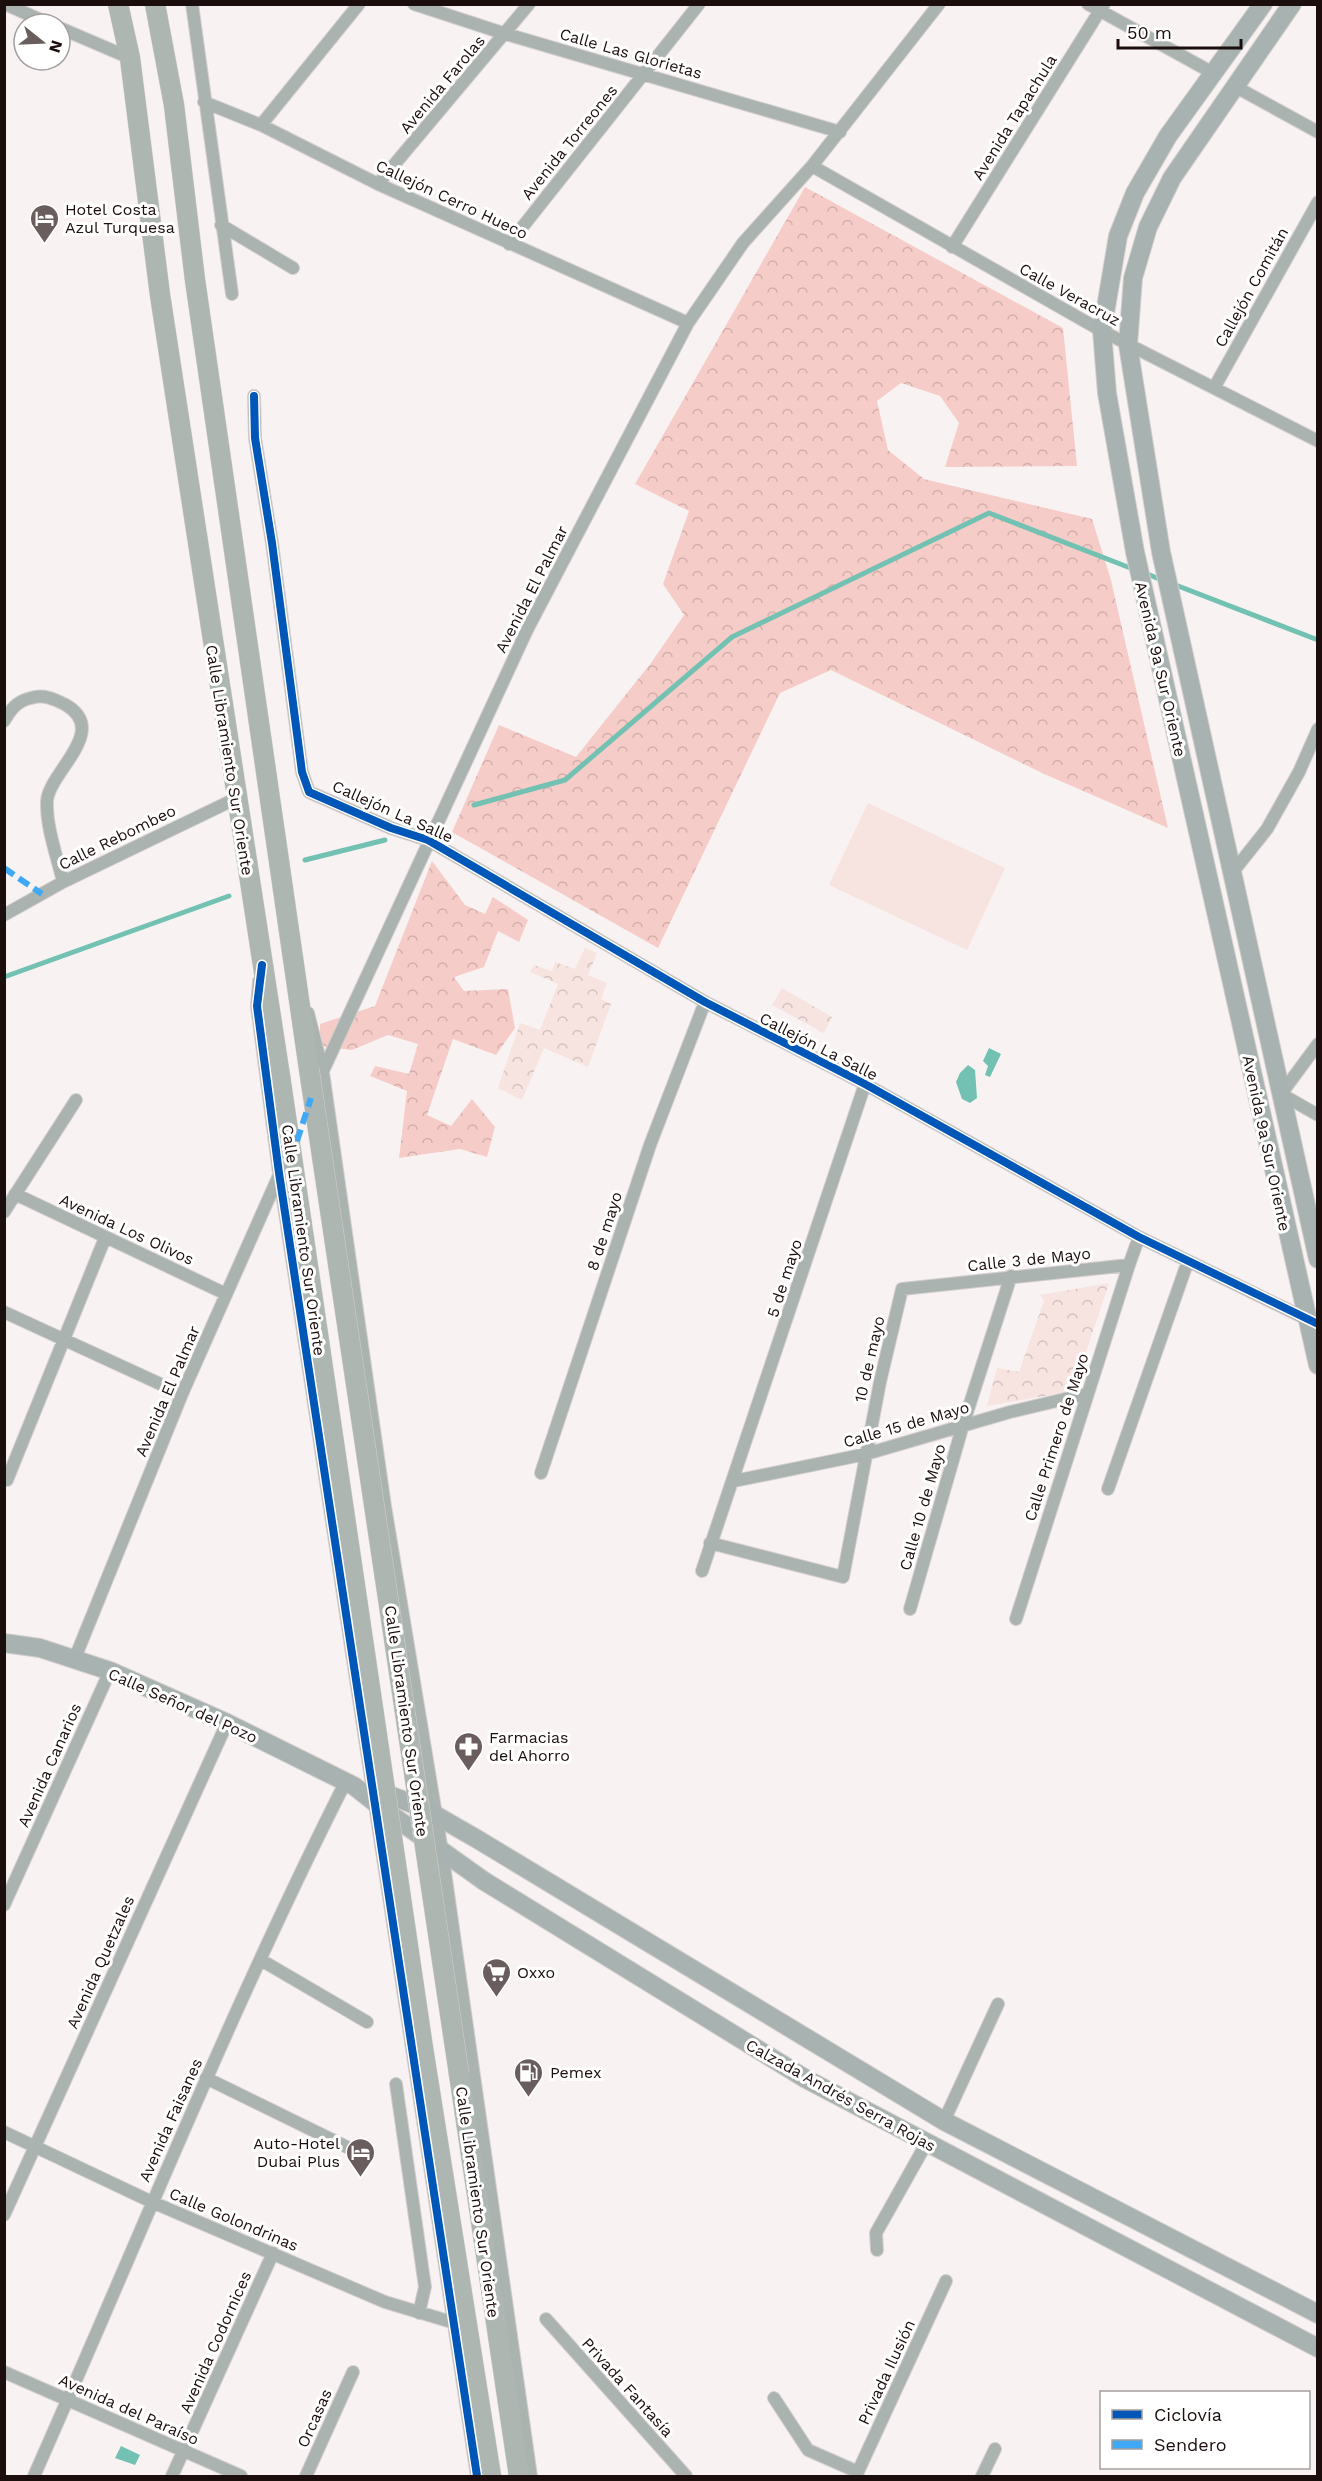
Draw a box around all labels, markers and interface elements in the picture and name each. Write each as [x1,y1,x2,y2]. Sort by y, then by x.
north arrow [12,12,72,72]
scale bar [1118,12,1241,50]
text: 50 m [1127,22,1172,43]
street label: Calle Las Glorietas [558,24,704,83]
street label: Avenida Farolas [396,31,489,137]
text: N [45,38,67,55]
street label: Avenida Tapachula [968,51,1061,184]
street label: Avenida Torreones [517,81,622,204]
street label: Callejón Cerro Hueco [373,156,531,243]
place label: Hotel Costa Azul Turquesa [65,200,175,237]
hotel icon: Hotel Costa Azul Turquesa [28,202,60,244]
street label: Callejón Comitán [1211,224,1292,350]
street label: Calle Veracruz [1016,259,1123,330]
street label: Avenida El Palmar [491,522,572,656]
street label: Avenida 9a Sur Oriente [1131,580,1190,759]
street label: Calle Libramiento Sur Oriente [202,643,257,877]
street label: Callejón La Salle [329,776,456,847]
street label: Calle Rebombeo [56,801,179,874]
street label: Callejón La Salle [756,1008,881,1084]
street label: Avenida 9a Sur Oriente [1239,1053,1294,1233]
street label: Calle Libramiento Sur Oriente [278,1123,329,1357]
street label: 8 de mayo [583,1189,626,1273]
street label: Avenida Los Olivos [57,1190,197,1269]
street label: 5 de mayo [763,1237,806,1320]
street label: Calle 3 de Mayo [966,1244,1092,1275]
street label: 10 de mayo [850,1314,889,1404]
street label: Avenida El Palmar [131,1322,204,1460]
street label: Calle Primero de Mayo [1020,1351,1093,1524]
street label: Calle 15 de Mayo [841,1397,971,1452]
street label: Calle 10 de Mayo [895,1442,950,1573]
street label: Calle Libramiento Sur Oriente [381,1604,432,1838]
street label: Calle Señor del Pozo [105,1664,260,1747]
street label: Avenida Canarios [14,1700,85,1830]
place label: Farmacias del Ahorro [489,1728,570,1765]
pharmacy icon: Farmacias del Ahorro [452,1730,484,1772]
street label: Avenida Quetzales [63,1893,138,2032]
supermarket icon: Oxxo [480,1956,512,1998]
place label: Oxxo [517,1963,555,1982]
street label: Calzada Andrés Serra Rojas [743,2035,939,2156]
street label: Avenida Faisanes [135,2055,206,2185]
fuel station icon: Pemex [513,2056,545,2098]
place label: Pemex [550,2063,602,2082]
street label: Calle Libramiento Sur Oriente [452,2085,503,2319]
place label: Auto-Hotel Dubai Plus [253,2134,340,2171]
hotel icon: Auto-Hotel Dubai Plus [345,2136,377,2178]
street label: Calle Golondrinas [166,2184,301,2255]
street label: Avenida Codornices [176,2268,255,2416]
street label: Privada Ilusión [854,2317,919,2428]
street label: Privada Fantasía [578,2334,677,2441]
street label: Avenida del Paraíso [56,2370,202,2449]
street label: Orcasas [293,2386,336,2450]
legend [1100,2391,1310,2469]
text: Ciclovía [1154,2404,1222,2425]
text: Sendero [1154,2434,1227,2455]

